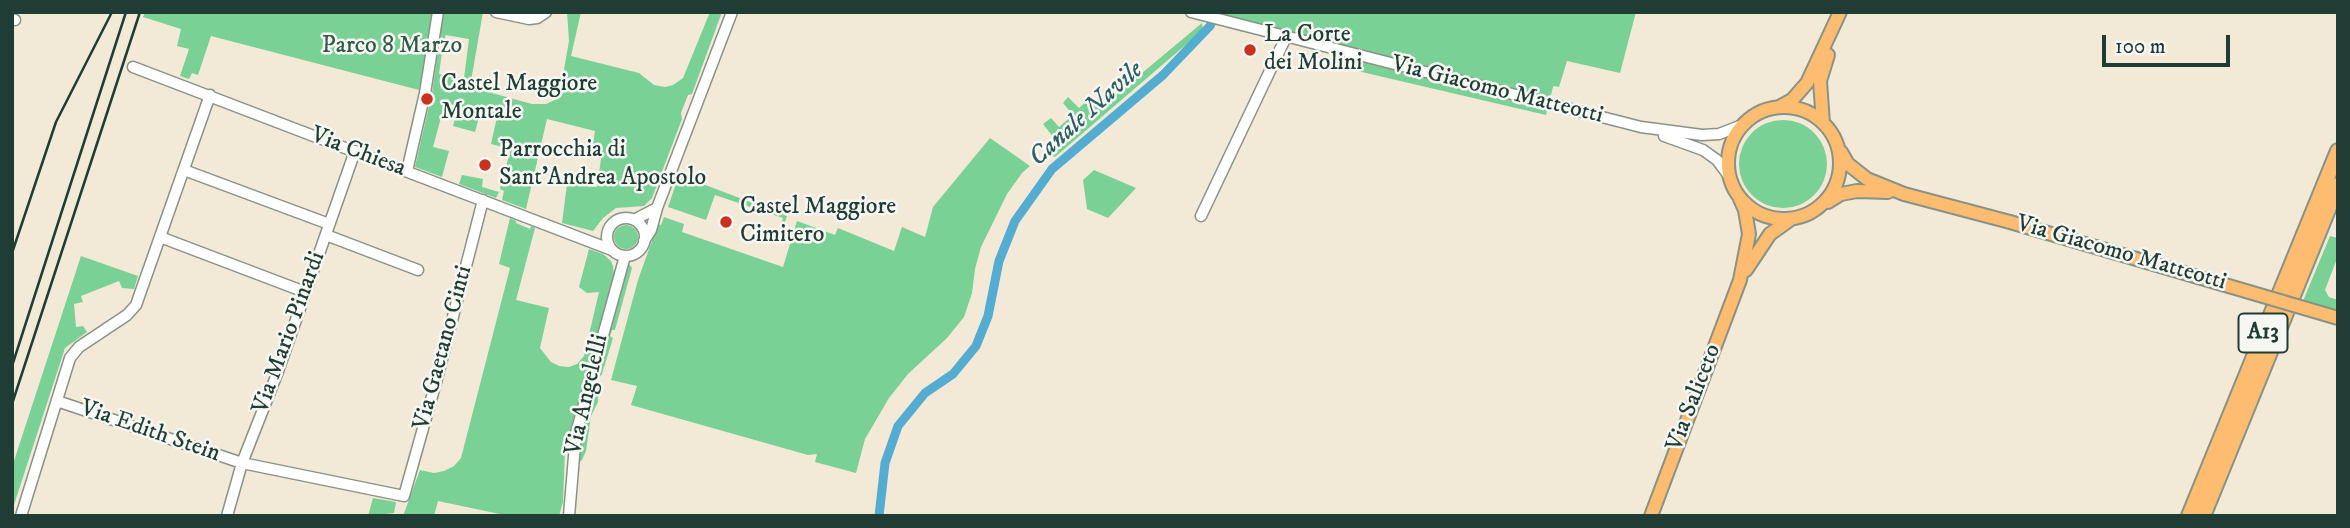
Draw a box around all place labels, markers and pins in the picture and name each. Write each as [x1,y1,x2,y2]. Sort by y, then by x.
place label: La Corte dei Molini [1264,22,1363,78]
marker: La Corte dei Molini [1242,42,1258,58]
place label: Castel Maggiore Montale [441,71,597,127]
marker: Castel Maggiore Montale [419,91,435,107]
place label: Parrocchia di Sant'Andrea Apostolo [499,137,706,193]
marker: Parrocchia di Sant'Andrea Apostolo [477,157,493,173]
place label: Castel Maggiore Cimitero [740,194,896,250]
marker: Castel Maggiore Cimitero [718,214,734,230]

